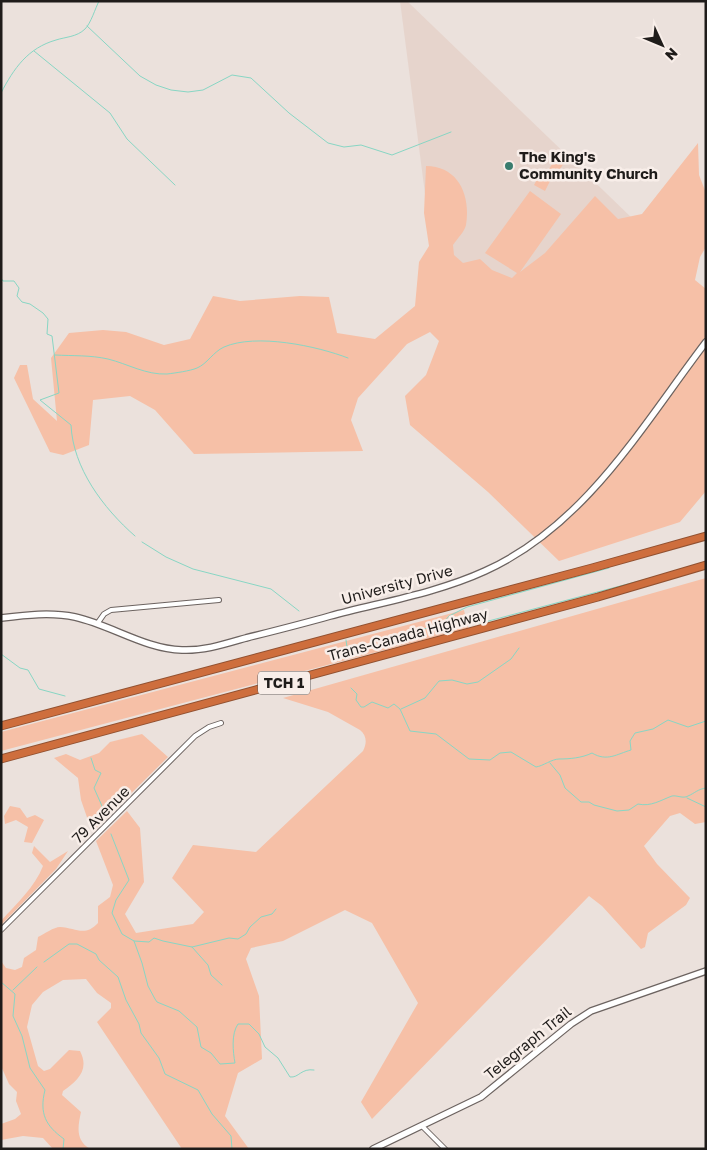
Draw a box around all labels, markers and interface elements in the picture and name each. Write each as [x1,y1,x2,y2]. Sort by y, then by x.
north arrow [637,20,687,70]
text: N [662,45,682,64]
place label: The King's Community Church [519,147,658,182]
marker: The King's Community Church [503,160,515,172]
street label: University Drive [339,560,455,608]
street label: Trans-Canada Highway [326,604,490,664]
road number: TCH 1 [258,671,310,694]
street label: 79 Avenue [68,782,133,847]
street label: Telegraph Trail [480,1002,575,1083]

